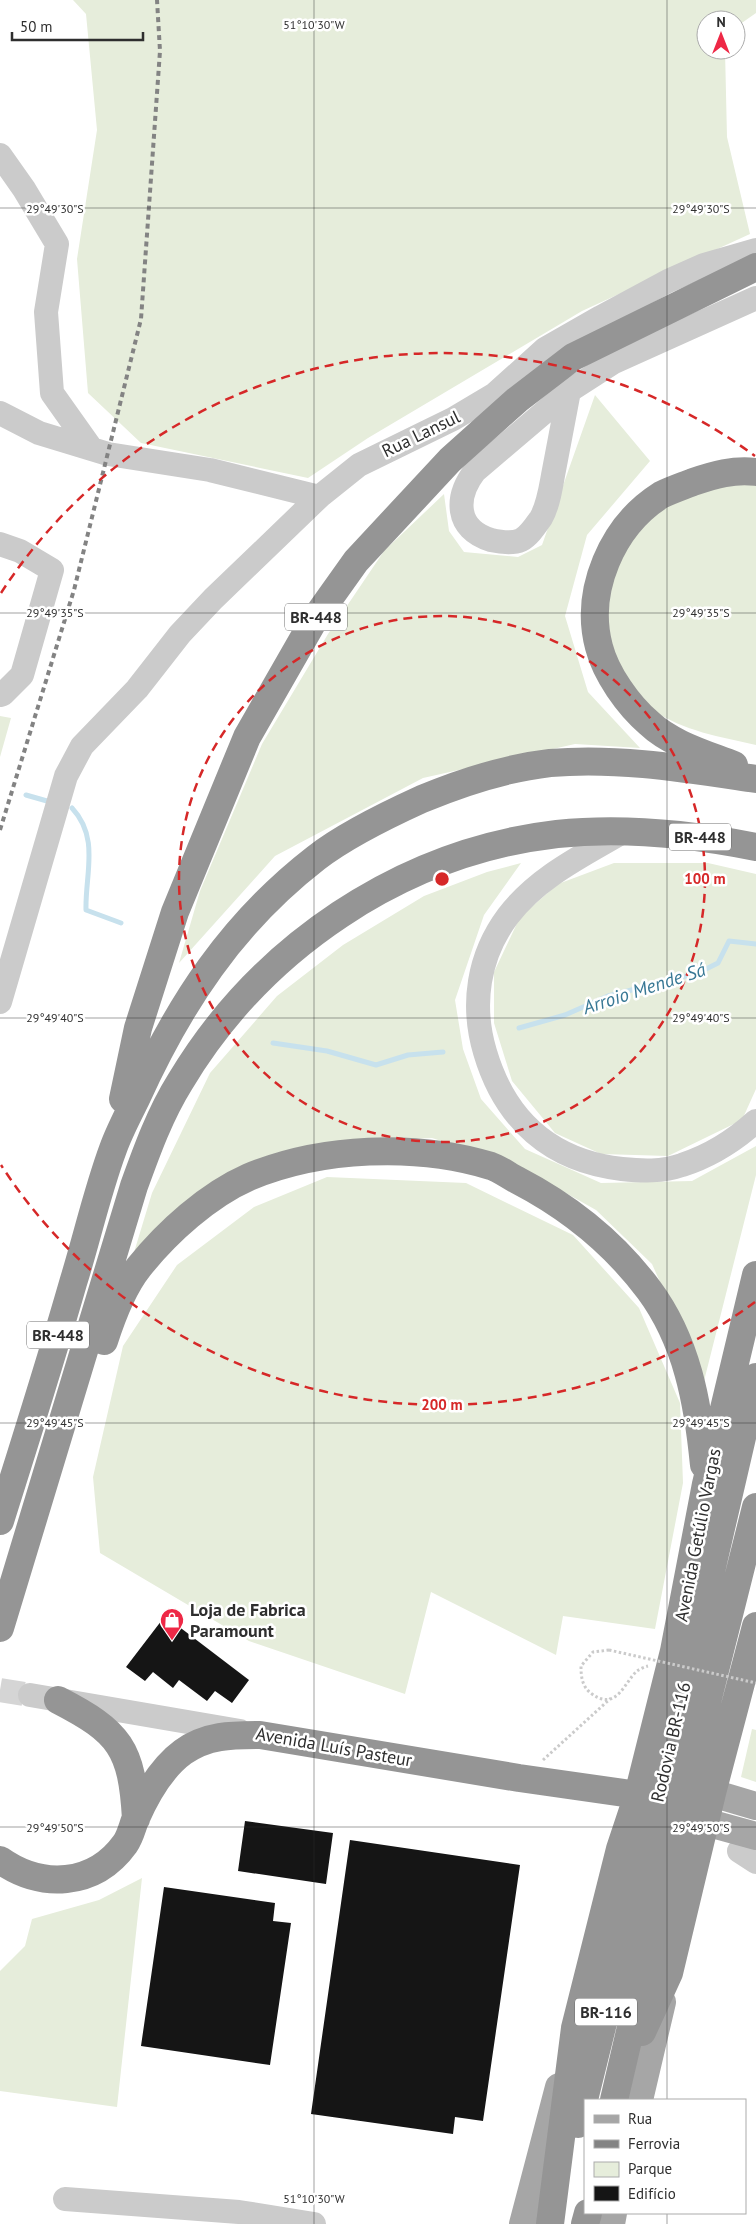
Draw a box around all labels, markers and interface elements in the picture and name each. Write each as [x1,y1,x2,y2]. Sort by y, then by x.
scale bar [12,10,144,42]
north arrow [696,10,746,60]
text: N [716,13,726,31]
text: 50 m [20,17,53,36]
text: 51°10'30"W [283,17,345,32]
text: 29°49'30"S [26,201,84,216]
text: 29°49'30"S [672,201,730,216]
street label: Rua Lansul [378,404,464,462]
road number: BR-448 [285,604,347,630]
text: 29°49'35"S [26,605,84,620]
text: 29°49'35"S [672,605,730,620]
road number: BR-448 [669,824,731,850]
text: 100 m [684,869,726,888]
centre of rings [433,870,451,888]
water label: Arroio Mende Sá [579,957,709,1019]
text: 29°49'40"S [26,1010,84,1025]
text: 29°49'40"S [672,1010,730,1025]
road number: BR-448 [27,1322,89,1348]
text: 200 m [421,1395,463,1414]
text: 29°49'45"S [26,1415,84,1430]
text: 29°49'45"S [672,1415,730,1430]
street label: Avenida Getúlio Vargas [669,1446,726,1624]
place label: Loja de Fabrica Paramount [190,1598,306,1642]
shop icon: Loja de Fabrica Paramount [159,1607,185,1641]
street label: Rodovia BR-116 [646,1680,695,1804]
street label: Avenida Luís Pasteur [254,1721,414,1772]
text: 29°49'50"S [26,1820,84,1835]
text: 29°49'50"S [672,1820,730,1835]
road number: BR-116 [575,1998,637,2025]
legend [584,2099,746,2214]
text: Rua [628,2109,652,2128]
text: Ferrovia [628,2134,680,2153]
text: Parque [628,2159,672,2178]
text: Edifício [628,2184,676,2203]
text: 51°10'30"W [283,2191,345,2206]

